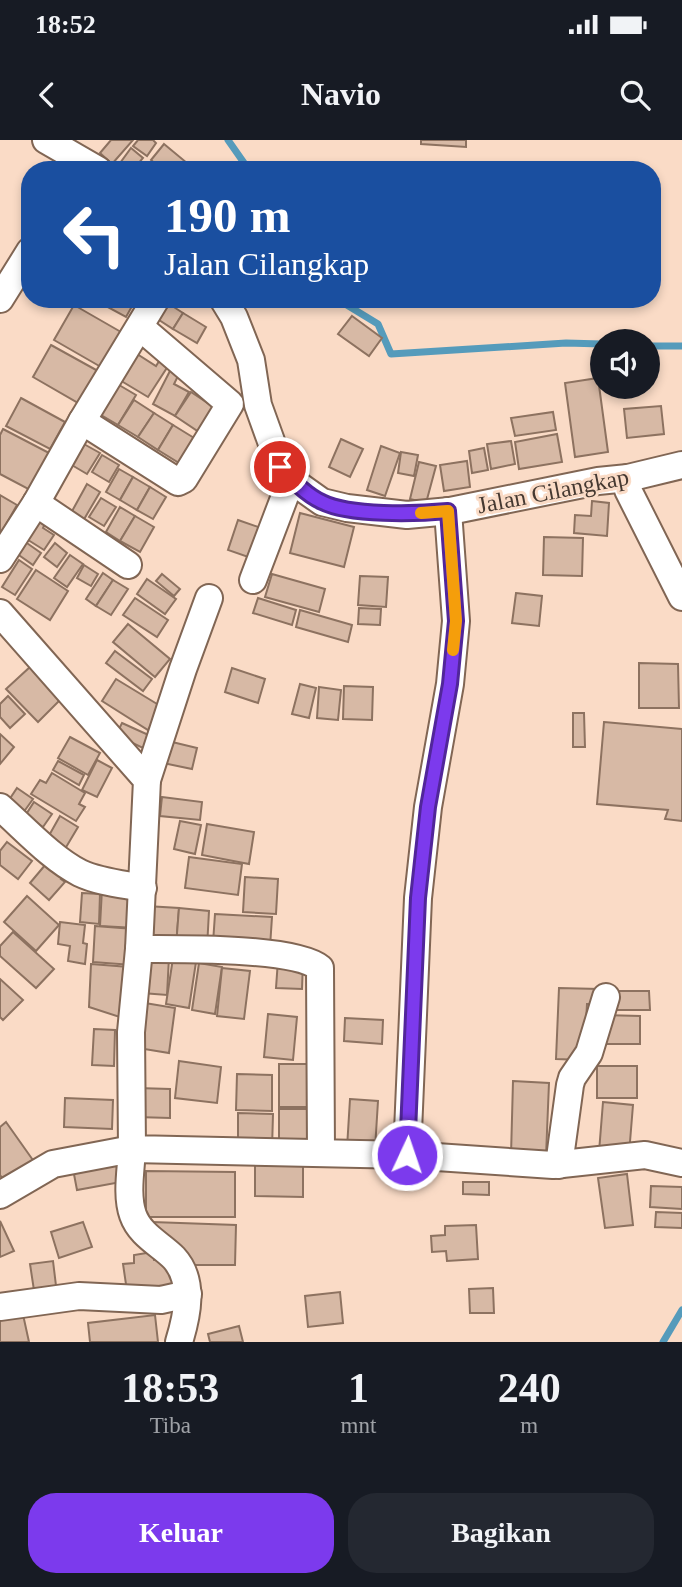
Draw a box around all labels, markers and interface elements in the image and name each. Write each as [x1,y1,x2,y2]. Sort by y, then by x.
text: 18:52 [35,10,96,39]
icon: back [28,76,66,114]
text: Navio [301,76,381,112]
icon: search [616,76,654,114]
text: 190 m [164,188,291,243]
icon: left [49,189,140,280]
text: Jalan Cilangkap [164,246,369,282]
map controls [590,329,660,399]
button: sound [590,329,660,399]
pin [250,437,310,497]
icon: arrive [261,448,299,486]
street label: Jalan Cilangkap [475,464,631,518]
position arrow [370,1118,444,1192]
text: 18:53 [121,1365,219,1411]
text: 1 [348,1365,369,1411]
text: 240 [498,1365,561,1411]
text: Tiba [150,1413,191,1438]
text: mnt [341,1413,376,1438]
text: m [520,1413,538,1438]
button: Keluar [28,1493,334,1573]
button: Bagikan [348,1493,654,1573]

